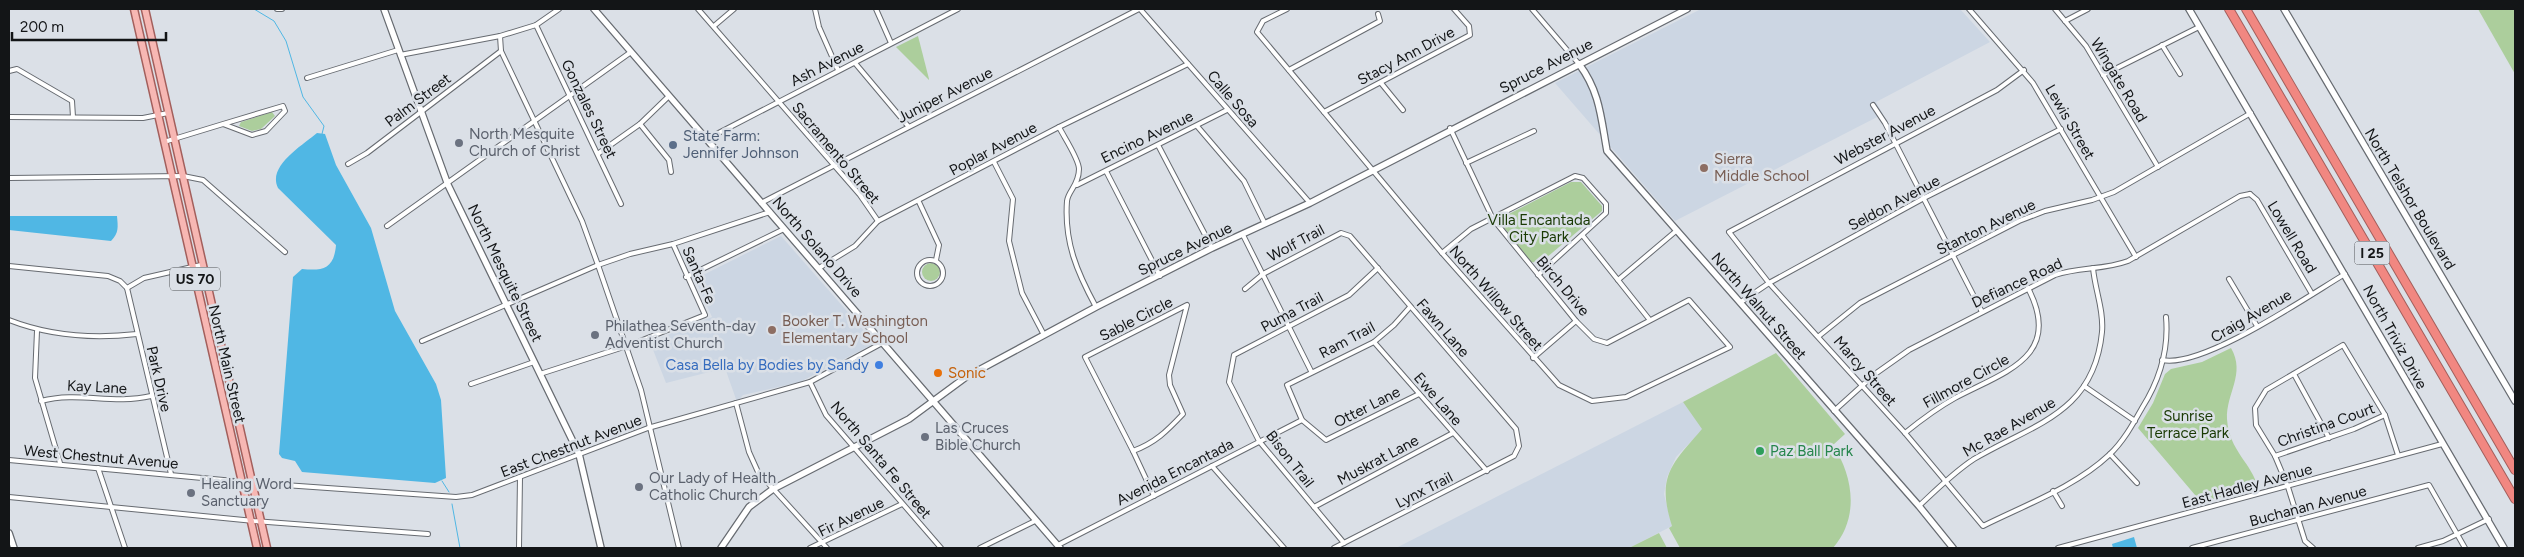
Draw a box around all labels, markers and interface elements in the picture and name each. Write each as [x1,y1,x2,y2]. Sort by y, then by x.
scale bar [12,10,166,42]
text: 200 m [20,18,64,36]
street label: Stacy Ann Drive [1354,23,1458,89]
street label: Spruce Avenue [1496,35,1596,97]
street label: Wingate Road [2087,35,2151,125]
street label: Ash Avenue [787,38,867,90]
street label: Gonzales Street [557,57,621,162]
street label: Juniper Avenue [894,63,996,127]
street label: Calle Sosa [1203,67,1263,131]
street label: Palm Street [381,69,455,131]
street label: Lewis Street [2041,81,2099,163]
street label: Sacramento Street [788,99,884,208]
street label: Webster Avenue [1832,101,1938,169]
street label: Encino Avenue [1098,107,1196,167]
street label: Poplar Avenue [946,118,1040,180]
place label: North Mesquite Church of Christ [469,125,580,160]
street label: North Telshor Boulevard [2361,125,2459,273]
place label: State Farm: Jennifer Johnson [683,127,799,162]
marker: North Mesquite Church of Christ [453,137,465,149]
marker: State Farm: Jennifer Johnson [667,139,679,151]
place label: Sierra Middle School [1714,150,1809,185]
marker: Sierra Middle School [1698,162,1710,174]
street label: Seldon Avenue [1845,171,1943,235]
street label: North Solano Drive [768,193,866,301]
street label: Stanton Avenue [1934,195,2038,259]
street label: Lowell Road [2263,198,2321,276]
street label: North Mesquite Street [464,201,546,345]
park label: Villa Encantada City Park [1488,211,1590,246]
street label: Spruce Avenue [1135,218,1235,280]
street label: Wolf Trail [1264,220,1328,266]
street label: North Willow Street [1445,242,1547,355]
road number: I 25 [2354,242,2390,264]
street label: Santa-Fe [678,243,720,307]
street label: North Walnut Street [1708,249,1811,363]
street label: Birch Drive [1533,252,1593,320]
street label: Defiance Road [1969,254,2065,312]
road number: US 70 [170,268,220,290]
street label: North Triviz Drive [2359,282,2431,392]
street label: Craig Avenue [2207,286,2295,346]
street label: Puma Trail [1258,288,1326,336]
street label: Sable Circle [1096,293,1176,345]
street label: Fawn Lane [1413,295,1473,361]
street label: North Main Street [205,303,249,425]
place label: Booker T. Washington Elementary School [782,312,928,347]
place label: Philathea Seventh-day Adventist Church [605,317,756,352]
street label: Ram Trail [1316,318,1378,362]
marker: Booker T. Washington Elementary School [766,324,778,336]
marker: Philathea Seventh-day Adventist Church [589,329,601,341]
street label: Marcy Street [1830,332,1901,410]
street label: Park Drive [143,344,175,414]
street label: Fillmore Circle [1920,350,2012,412]
place label: Casa Bella by Bodies by Sandy [666,356,869,374]
marker: Casa Bella by Bodies by Sandy [873,359,885,371]
place label: Sonic [948,364,986,382]
marker: Sonic [932,367,944,379]
street label: Ewe Lane [1410,369,1466,429]
street label: Kay Lane [66,376,128,398]
street label: Otter Lane [1331,383,1403,431]
street label: Mc Rae Avenue [1959,393,2059,461]
street label: North Santa Fe Street [827,398,935,522]
street label: Christina Court [2275,399,2377,451]
park label: Sunrise Terrace Park [2147,407,2230,442]
street label: East Chestnut Avenue [498,411,644,481]
place label: Las Cruces Bible Church [935,419,1021,454]
street label: Bison Trail [1262,427,1318,491]
marker: Las Cruces Bible Church [919,431,931,443]
street label: Muskrat Lane [1334,431,1422,489]
street label: Avenida Encantada [1113,435,1237,509]
street label: West Chestnut Avenue [23,441,179,473]
place label: Paz Ball Park [1770,442,1854,460]
marker: Paz Ball Park [1754,445,1766,457]
street label: East Hadley Avenue [2180,460,2314,512]
street label: Lynx Trail [1392,468,1456,512]
place label: Our Lady of Health Catholic Church [649,469,776,504]
place label: Healing Word Sanctuary [201,475,292,510]
marker: Our Lady of Health Catholic Church [633,481,645,493]
street label: Buchanan Avenue [2247,482,2369,530]
marker: Healing Word Sanctuary [185,487,197,499]
street label: Fir Avenue [815,493,887,541]

